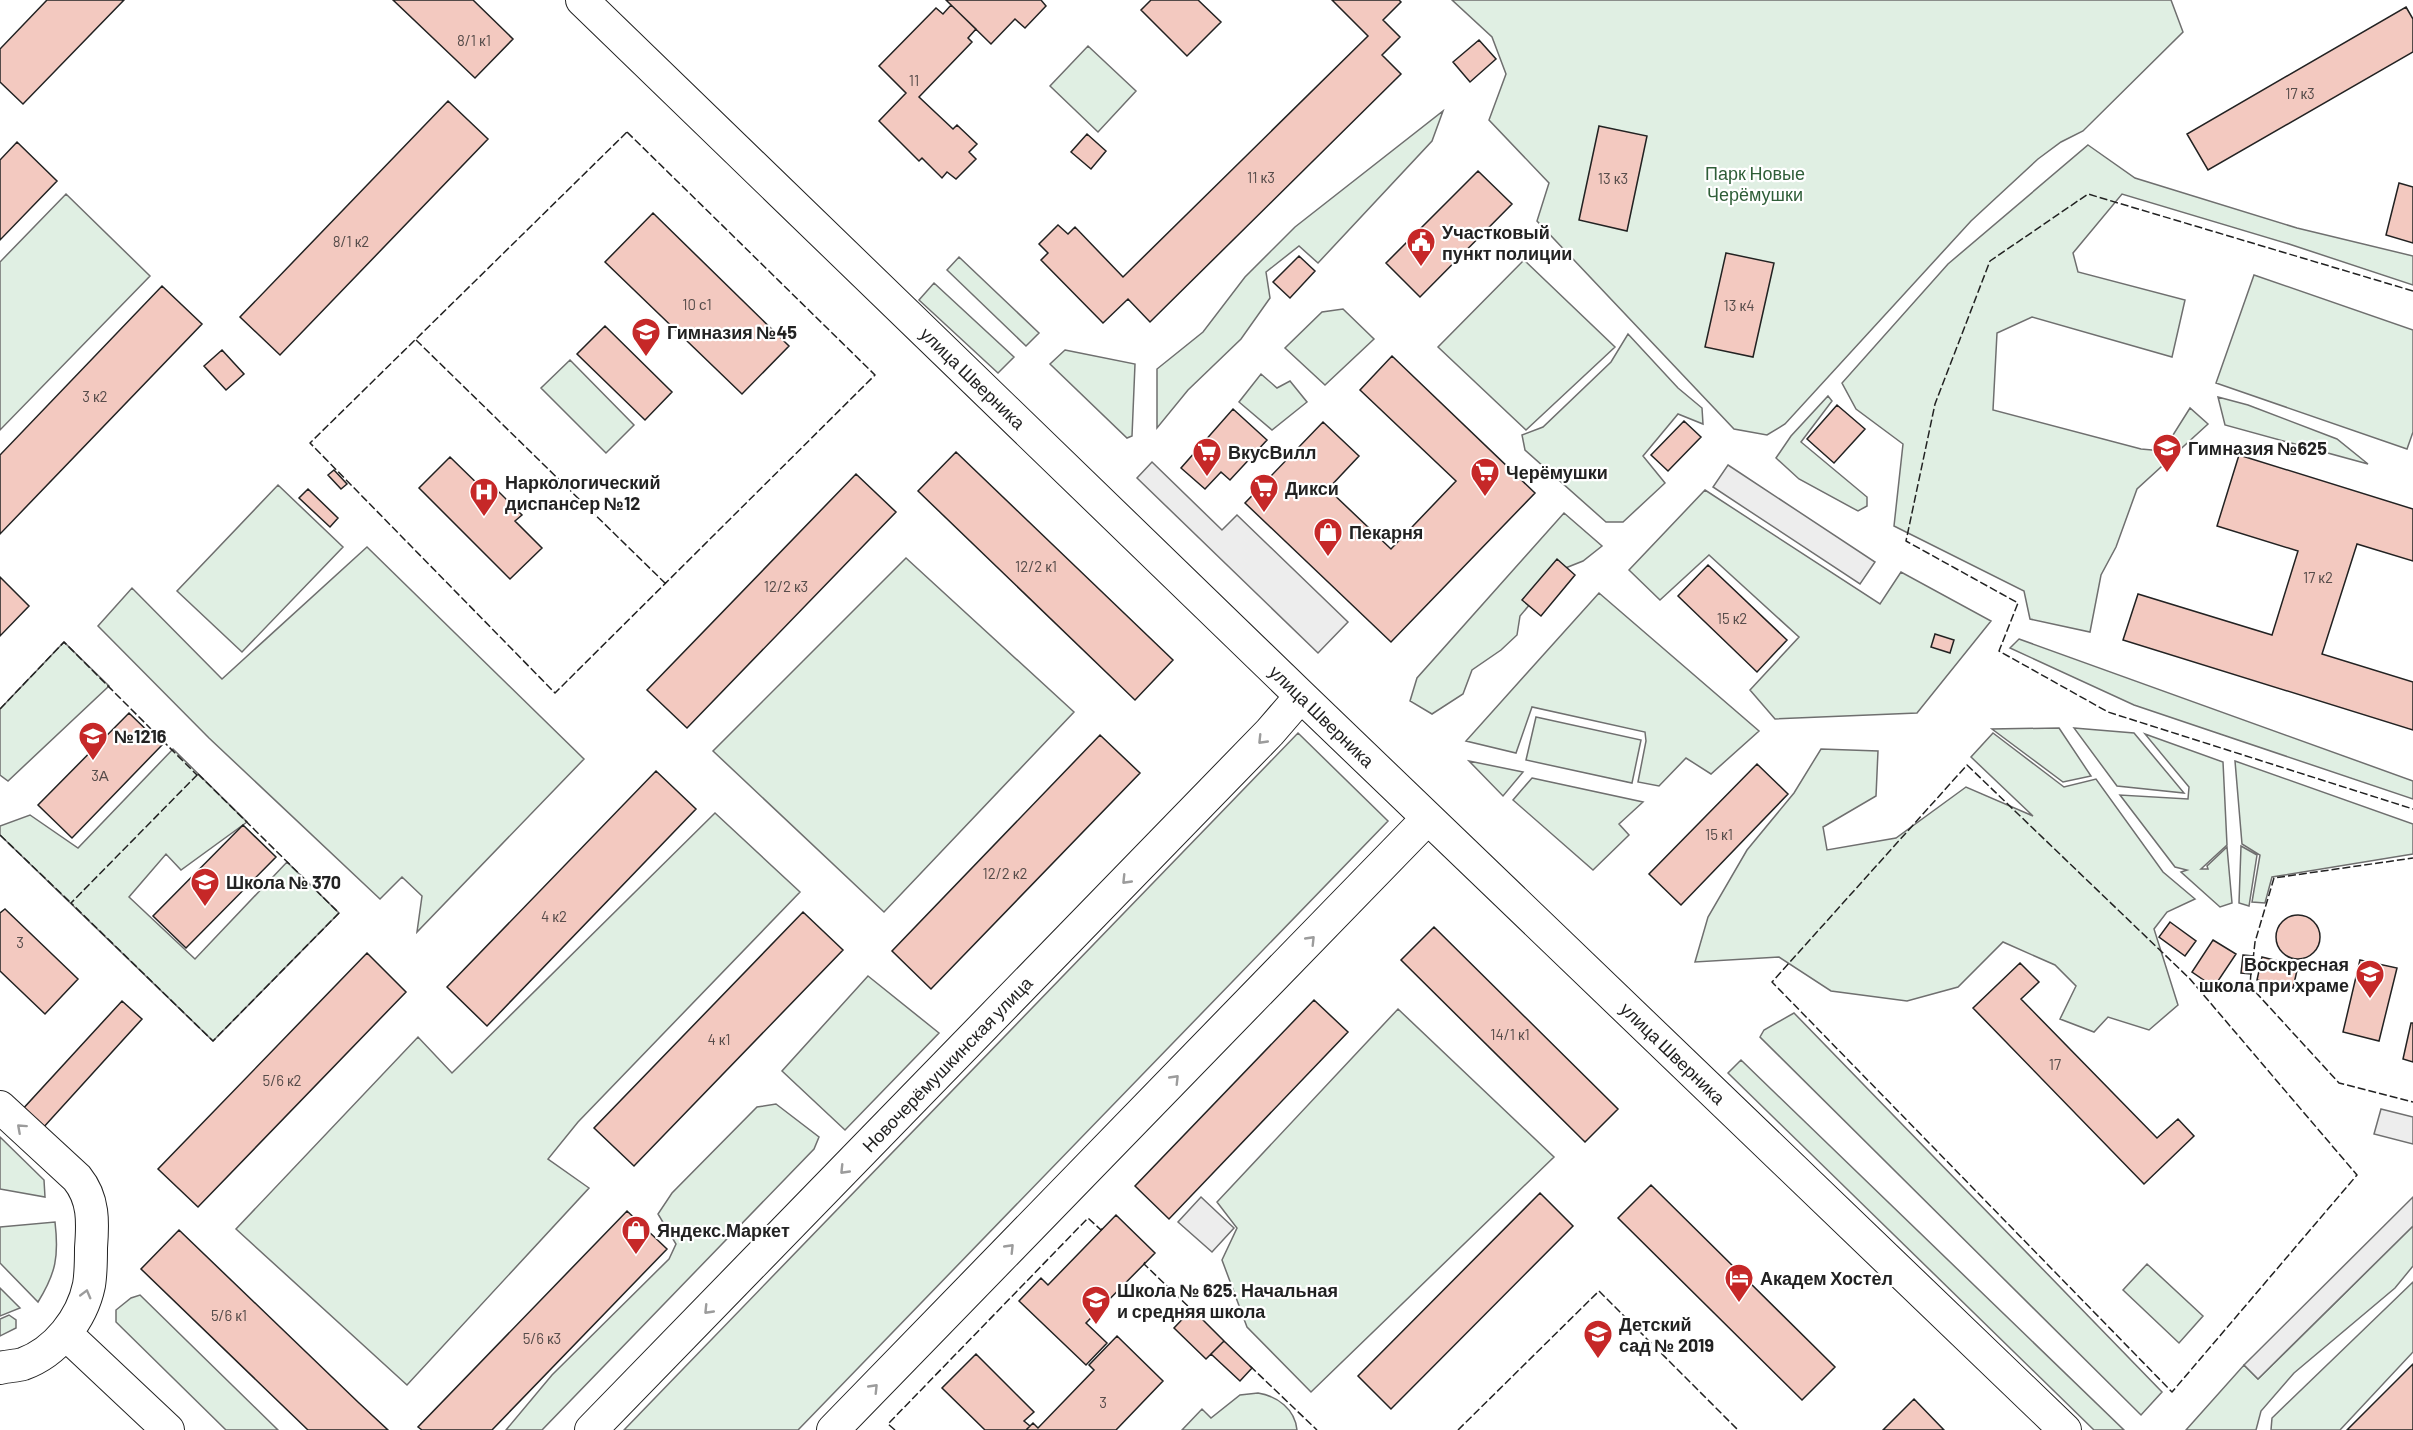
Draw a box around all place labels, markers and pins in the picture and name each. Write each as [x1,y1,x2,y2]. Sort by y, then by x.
place label: Участковый пункт полиции [1442,221,1572,264]
public building icon: Участковый пункт полиции [1405,226,1437,268]
school or university icon: Гимназия №45 [630,316,662,358]
place label: Гимназия №45 [667,321,797,343]
school or university icon: Гимназия №625 [2151,432,2183,474]
supermarket icon: ВкусВилл [1191,436,1223,478]
place label: Гимназия №625 [2188,437,2327,459]
place label: ВкусВилл [1228,441,1317,463]
supermarket icon: Черёмушки [1469,456,1501,498]
place label: Черёмушки [1506,461,1608,483]
place label: Наркологический диспансер №12 [505,471,660,514]
supermarket icon: Дикси [1248,472,1280,514]
hospital icon: Наркологический диспансер №12 [468,476,500,518]
place label: Дикси [1285,477,1339,499]
shop icon: Пекарня [1312,516,1344,558]
place label: Пекарня [1349,521,1423,543]
school or university icon: №1216 [77,720,109,762]
place label: №1216 [114,725,167,747]
school or university icon: Школа № 370 [189,866,221,908]
place label: Школа № 370 [226,871,341,893]
place label: Воскресная школа при храме [2199,953,2349,996]
school or university icon: Воскресная школа при храме [2354,958,2386,1000]
shop icon: Яндекс.Маркет [620,1214,652,1256]
place label: Яндекс.Маркет [657,1219,790,1241]
hotel icon: Академ Хостел [1723,1262,1755,1304]
place label: Академ Хостел [1760,1267,1893,1289]
place label: Школа № 625. Начальная и средняя школа [1117,1279,1338,1322]
school or university icon: Школа № 625. Начальная и средняя школа [1080,1284,1112,1326]
place label: Детский сад № 2019 [1619,1313,1714,1356]
school or university icon: Детский сад № 2019 [1582,1318,1614,1360]

